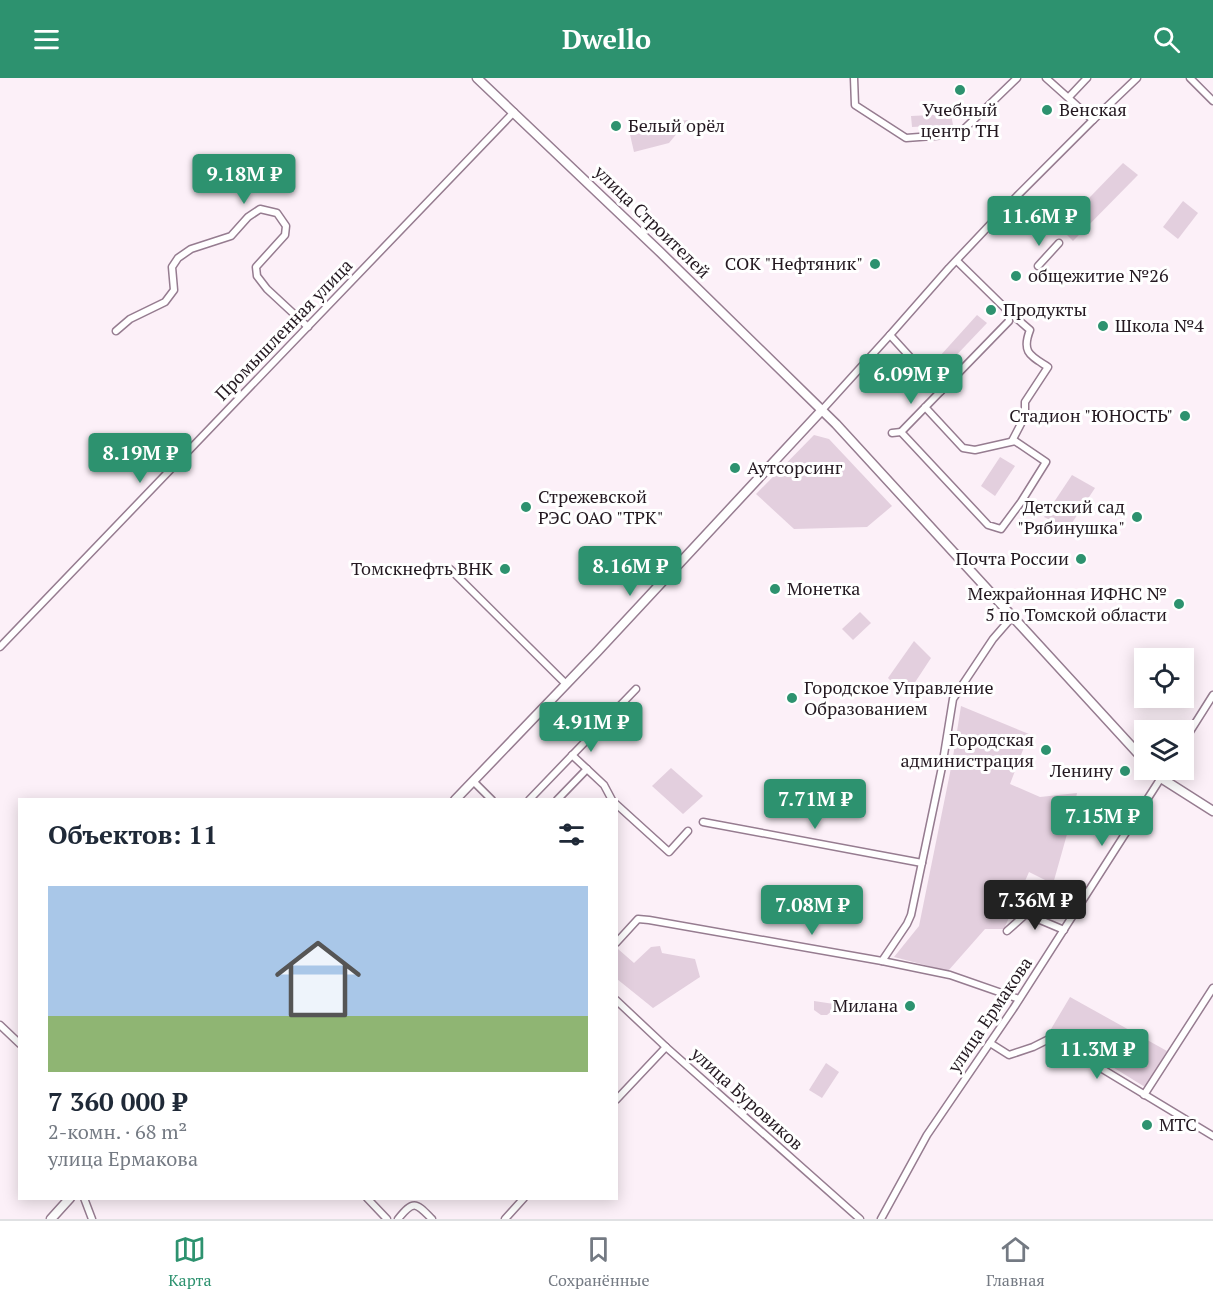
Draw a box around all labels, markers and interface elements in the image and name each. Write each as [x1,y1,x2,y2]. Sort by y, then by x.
text: Dwello [562,21,651,57]
icon: menu [30,23,63,56]
icon: search [1150,23,1183,56]
marker: Учебный центр ТН [953,83,967,97]
place label: Учебный центр ТН [921,97,999,142]
place label: Венская [1059,97,1127,121]
marker: Венская [1040,103,1054,117]
place label: Белый орёл [628,113,725,137]
marker: Белый орёл [609,119,623,133]
pin: 9.18M ₽ [189,154,299,205]
street label: улица Строителей [589,159,716,283]
text: 9.18M ₽ [206,160,282,187]
pin: 11.6M ₽ [984,196,1094,247]
text: 11.6M ₽ [1001,202,1077,229]
place label: СОК "Нефтяник" [725,251,863,275]
street label: Промышленная улица [209,253,357,405]
marker: СОК "Нефтяник" [868,257,882,271]
place label: общежитие №26 [1028,263,1169,287]
marker: общежитие №26 [1009,269,1023,283]
place label: Продукты [1003,297,1087,321]
marker: Продукты [984,303,998,317]
place label: Школа №4 [1115,313,1204,337]
marker: Школа №4 [1096,319,1110,333]
pin: 6.09M ₽ [856,354,966,405]
text: 6.09M ₽ [873,360,949,387]
place label: Стадион "ЮНОСТЬ" [1009,403,1173,427]
marker: Стадион "ЮНОСТЬ" [1178,409,1192,423]
pin: 8.19M ₽ [85,433,195,484]
text: 8.19M ₽ [102,439,178,466]
place label: Аутсорсинг [747,455,843,479]
marker: Аутсорсинг [728,461,742,475]
place label: Стрежевской РЭС ОАО "ТРК" [538,484,663,529]
place label: Детский сад "Рябинушка" [1017,494,1125,539]
marker: Стрежевской РЭС ОАО "ТРК" [519,500,533,514]
marker: Детский сад "Рябинушка" [1130,510,1144,524]
pin: 8.16M ₽ [575,546,685,597]
place label: Почта России [955,546,1069,570]
text: 8.16M ₽ [592,552,668,579]
marker: Почта России [1074,552,1088,566]
place label: Томскнефть ВНК [351,556,493,580]
marker: Томскнефть ВНК [498,562,512,576]
place label: Монетка [787,576,860,600]
place label: Межрайонная ИФНС № 5 по Томской области [968,581,1167,626]
marker: Монетка [768,582,782,596]
marker: Межрайонная ИФНС № 5 по Томской области [1172,597,1186,611]
map controls [1134,648,1194,780]
button: locate [1134,648,1194,708]
place label: Городское Управление Образованием [804,675,994,720]
marker: Городское Управление Образованием [785,691,799,705]
pin: 4.91M ₽ [536,702,646,753]
text: 4.91M ₽ [553,708,629,735]
button: layers [1134,720,1194,780]
place label: Городская администрация [900,727,1034,772]
marker: Городская администрация [1039,743,1053,757]
place label: Ленину [1049,758,1114,782]
marker: Ленину [1118,764,1132,778]
pin: 7.71M ₽ [760,779,870,830]
text: 7.71M ₽ [778,785,852,812]
pin: 7.15M ₽ [1047,796,1157,847]
text: 7.15M ₽ [1065,802,1139,829]
text: Объектов: 11 [48,817,218,851]
icon: filters [555,818,588,851]
pin: 7.36M ₽ [980,880,1090,931]
pin: 7.08M ₽ [757,885,867,936]
text: 7.36M ₽ [998,886,1072,913]
text: 7.08M ₽ [775,891,849,918]
icon: home [264,925,372,1033]
street label: улица Ермакова [941,952,1037,1078]
place label: Милана [832,993,898,1017]
marker: Милана [903,999,917,1013]
pin: 11.3M ₽ [1042,1029,1152,1080]
text: 11.3M ₽ [1059,1035,1135,1062]
street label: улица Буровиков [686,1041,809,1155]
text: 7 360 000 ₽ [48,1084,187,1118]
place label: МТС [1159,1112,1197,1136]
text: 2-комн. · 68 m² [48,1118,187,1145]
marker: МТС [1140,1118,1154,1132]
text: улица Ермакова [48,1145,198,1172]
tab: Карта [168,1233,212,1291]
tab: Сохранённые [548,1233,650,1291]
tab: Главная [986,1233,1045,1291]

